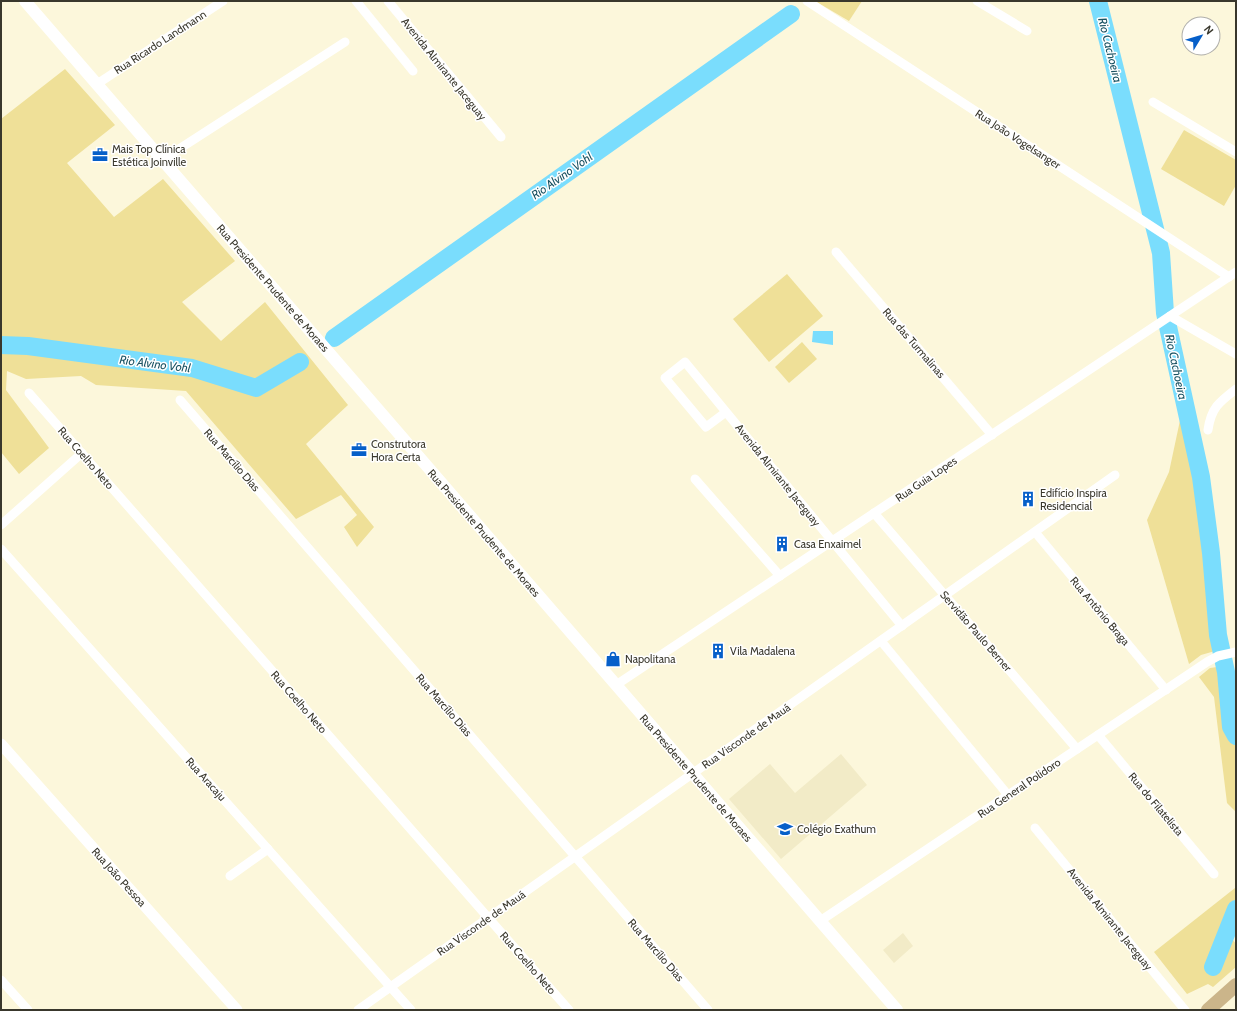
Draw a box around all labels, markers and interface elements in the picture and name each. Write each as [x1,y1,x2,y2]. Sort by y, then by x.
street label: Rua Ricardo Landmann [111,7,209,77]
street label: Avenida Almirante Jaceguay [398,15,490,123]
water label: Rio Cachoeira [1095,16,1126,84]
north arrow [1181,16,1221,56]
text: N [1201,22,1217,37]
street label: Rua João Vogelsanger [973,106,1064,172]
place label: Mais Top Clínica Estética Joinville [112,142,187,169]
office icon: Mais Top Clínica Estética Joinville [91,146,109,164]
water label: Rio Alvino Vohl [528,149,596,202]
street label: Rua Presidente Prudente de Moraes [214,221,333,355]
street label: Rua das Turmalinas [880,305,949,381]
water label: Rio Cachoeira [1162,333,1191,401]
water label: Rio Alvino Vohl [119,352,192,375]
street label: Avenida Almirante Jaceguay [732,421,824,529]
street label: Rua Coelho Neto [55,424,117,492]
street label: Rua Marcílio Dias [201,426,263,494]
place label: Construtora Hora Certa [371,437,426,464]
office icon: Construtora Hora Certa [350,441,368,459]
street label: Rua Guia Lopes [893,453,960,505]
street label: Rua Presidente Prudente de Moraes [425,466,544,600]
place label: Edifício Inspira Residencial [1040,486,1107,513]
building icon: Edifício Inspira Residencial [1019,490,1037,508]
building icon: Casa Enxaimel [773,535,791,553]
place label: Casa Enxaimel [794,537,862,551]
street label: Rua Antônio Braga [1067,574,1133,649]
street label: Servidão Paulo Berner [937,588,1015,675]
building icon: Vila Madalena [709,642,727,660]
place label: Vila Madalena [730,644,796,658]
shop icon: Napolitana [604,650,622,668]
place label: Napolitana [625,652,676,666]
street label: Rua Coelho Neto [268,668,330,736]
street label: Rua Marcílio Dias [413,671,475,739]
street label: Rua Visconde de Mauá [699,700,794,772]
street label: Rua Presidente Prudente de Moraes [637,711,756,845]
street label: Rua Aracaju [183,754,229,804]
street label: Rua General Polidoro [975,755,1063,821]
street label: Rua do Filatelista [1126,770,1187,839]
school or university icon: Colégio Exathum [776,820,794,838]
place label: Colégio Exathum [797,822,876,836]
street label: Rua João Pessoa [89,845,150,910]
street label: Avenida Almirante Jaceguay [1064,865,1156,973]
street label: Rua Visconde de Mauá [434,887,529,959]
street label: Rua Marcílio Dias [625,916,687,984]
street label: Rua Coelho Neto [497,929,559,997]

